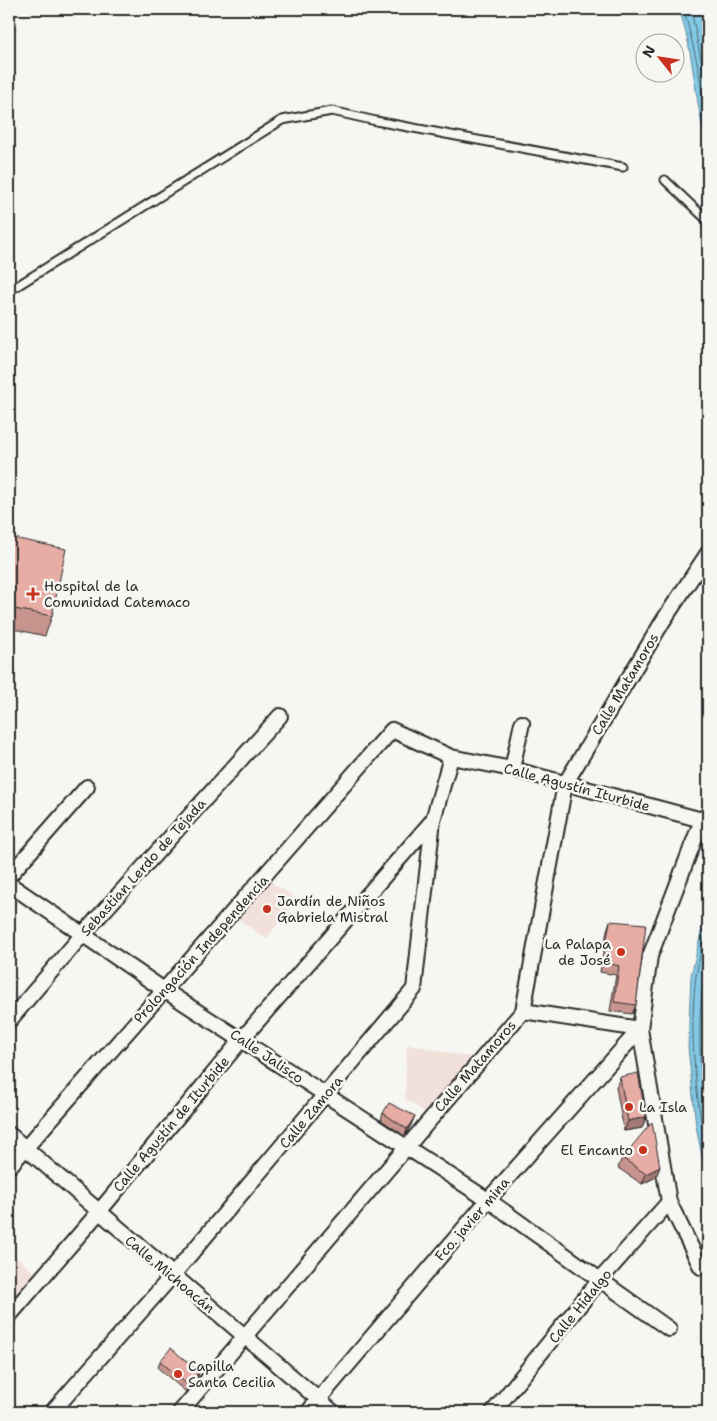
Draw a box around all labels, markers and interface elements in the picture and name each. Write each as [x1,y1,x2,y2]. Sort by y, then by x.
north arrow [634,32,684,82]
text: N [638,42,659,61]
place label: Hospital de la Comunidad Catemaco [44,577,190,611]
marker: Hospital de la Comunidad Catemaco [26,587,40,601]
street label: Calle Matamoros [587,630,663,738]
street label: Calle Agustín Iturbide [502,759,652,815]
street label: Sebastian Lerdo de Tejada [76,794,210,940]
street label: Prolongación Independencia [130,871,273,1027]
place label: Jardín de Niños Gabriela Mistral [277,892,389,926]
marker: Jardín de Niños Gabriela Mistral [261,903,273,915]
place label: La Palapa de José [544,935,611,969]
marker: La Palapa de José [615,946,627,958]
street label: Calle Matamoros [430,1016,520,1116]
street label: Calle Jalisco [227,1025,307,1087]
street label: Calle Agustín de Iturbide [109,1052,233,1196]
street label: Calle Zamora [275,1072,347,1152]
place label: La Isla [639,1098,687,1116]
marker: La Isla [623,1101,635,1113]
place label: El Encanto [560,1141,633,1159]
marker: El Encanto [637,1144,649,1156]
street label: Fco. javier mina [431,1173,514,1265]
street label: Calle Michoacán [121,1231,219,1317]
street label: Calle Hidalgo [545,1265,615,1347]
place label: Capilla Santa Cecilia [188,1357,275,1391]
marker: Capilla Santa Cecilia [172,1368,184,1380]

